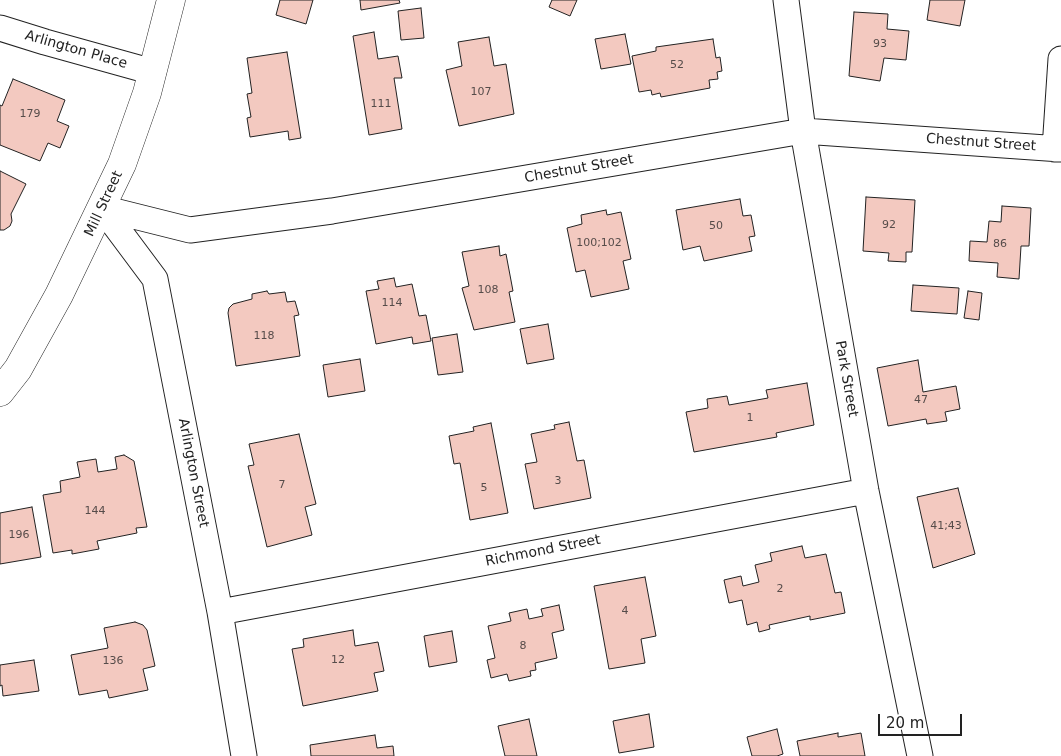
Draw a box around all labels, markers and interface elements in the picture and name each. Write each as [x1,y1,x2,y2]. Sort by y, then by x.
street label: Arlington Place [23,27,129,73]
house number: 93 [873,37,887,51]
house number: 52 [670,58,684,72]
house number: 107 [471,85,491,99]
house number: 111 [371,97,391,111]
house number: 179 [20,107,40,121]
street label: Chestnut Street [925,131,1037,155]
street label: Chestnut Street [523,151,635,187]
street label: Mill Street [81,168,127,240]
house number: 92 [882,218,896,232]
house number: 50 [709,219,723,233]
house number: 100;102 [576,236,622,250]
house number: 86 [993,237,1007,251]
house number: 108 [478,283,498,297]
house number: 114 [382,296,402,310]
house number: 118 [254,329,274,343]
street label: Park Street [831,340,861,418]
house number: 47 [914,393,928,407]
house number: 1 [747,411,753,425]
street label: Arlington Street [174,417,212,529]
house number: 3 [555,474,561,488]
house number: 7 [279,478,285,492]
house number: 5 [481,481,487,495]
house number: 144 [85,504,105,518]
house number: 41;43 [930,519,962,533]
house number: 196 [9,528,29,542]
street label: Richmond Street [484,532,602,570]
house number: 2 [777,582,783,596]
house number: 4 [622,604,628,618]
house number: 8 [520,639,526,653]
house number: 12 [331,653,345,667]
house number: 136 [103,654,123,668]
scale bar [881,704,965,736]
text: 20 m [886,714,924,732]

